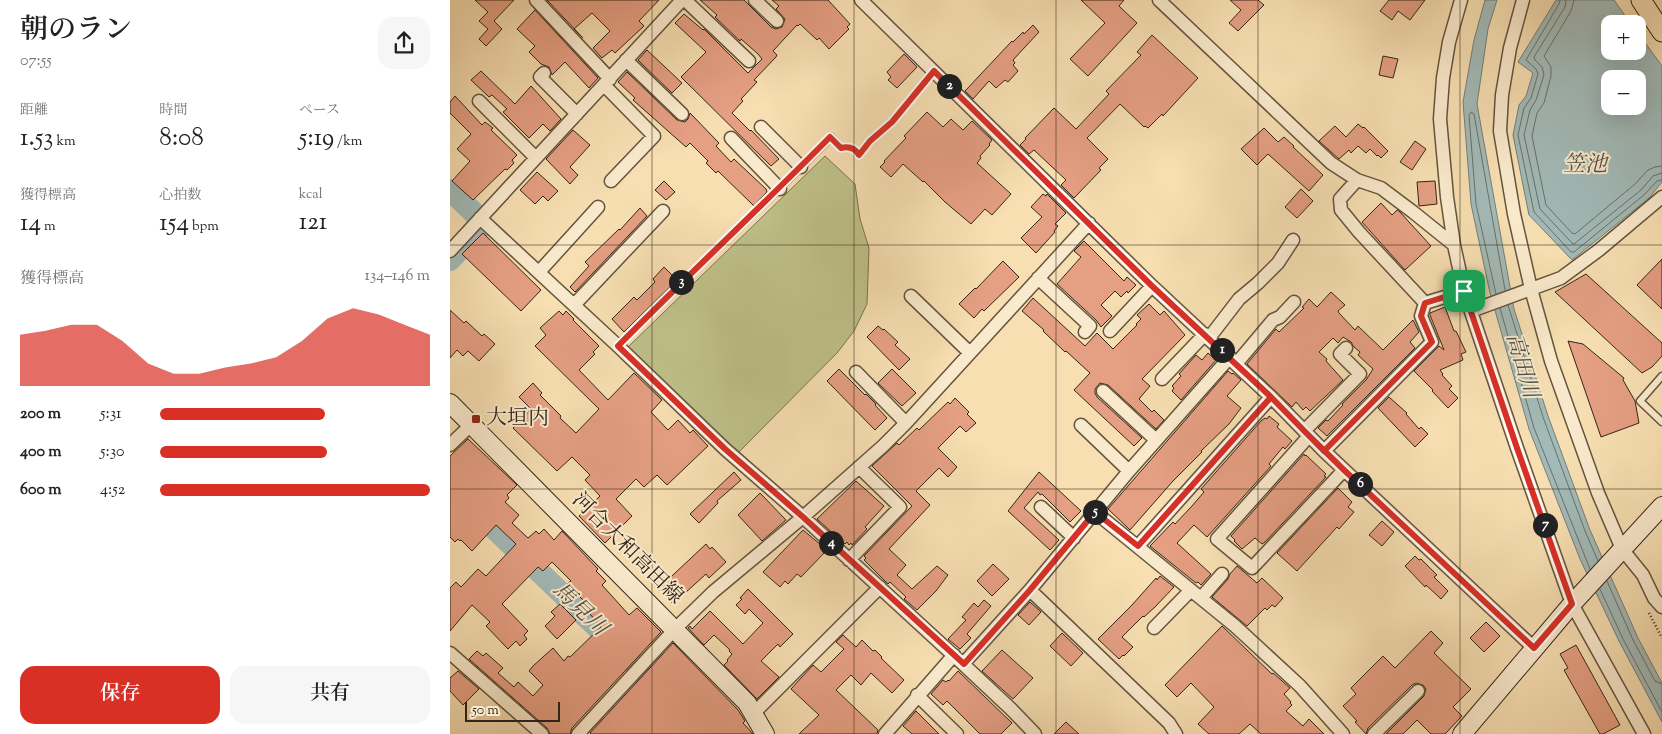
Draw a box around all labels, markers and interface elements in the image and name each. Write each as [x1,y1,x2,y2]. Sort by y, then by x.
text: 朝のラン [20,11,132,51]
map controls [1601,15,1646,115]
button: + [1601,15,1646,60]
button: share [378,17,430,69]
text: 07:55 [20,50,52,73]
button: − [1601,70,1646,115]
pin: 2 [936,74,962,98]
text: 2 [946,76,953,96]
text: 距離 [20,101,48,121]
text: 時間 [159,101,187,121]
text: ペース [299,101,340,121]
text: 1.53 [20,121,53,157]
text: 8:08 [159,121,204,157]
text: 5:19 [299,121,334,157]
text: km [53,132,76,152]
text: /km [334,132,362,152]
water label: 笠池 [1563,150,1610,182]
text: kcal [299,185,323,205]
text: 獲得標高 [20,186,76,206]
text: 心拍数 [159,186,201,206]
text: 121 [299,205,327,241]
text: 14 [20,206,41,242]
text: 154 [159,206,189,242]
text: m [41,217,56,237]
text: bpm [189,217,219,237]
text: 134–146 m [364,265,430,288]
text: 獲得標高 [20,268,84,291]
pin: 3 [668,270,694,294]
pin [1443,270,1485,312]
text: 3 [679,272,684,292]
icon: arrive [1450,277,1478,305]
water label: 高田川 [1497,330,1546,404]
pin: 1 [1210,338,1234,362]
text: 1 [1220,340,1225,360]
text: 200 m [20,403,61,426]
text: 5:31 [100,403,122,426]
place label: 大垣内 [486,404,549,434]
marker: 大垣内 [470,413,482,425]
text: 400 m [20,441,62,464]
text: 5:30 [100,441,124,464]
pin: 6 [1348,472,1372,496]
text: 6 [1357,474,1364,494]
text: 600 m [20,479,62,502]
text: 4:52 [100,479,125,502]
street label: 河合大和高田線 [564,486,690,612]
pin: 5 [1082,500,1108,524]
text: 5 [1093,502,1098,522]
pin: 7 [1532,512,1558,538]
text: 7 [1542,515,1549,535]
pin: 4 [818,530,844,556]
text: 4 [828,533,835,553]
water label: 馬見川 [544,576,615,646]
button: 保存 [20,666,220,724]
button: 共有 [230,666,430,724]
scale bar [465,699,560,722]
text: 50 m [472,701,499,721]

